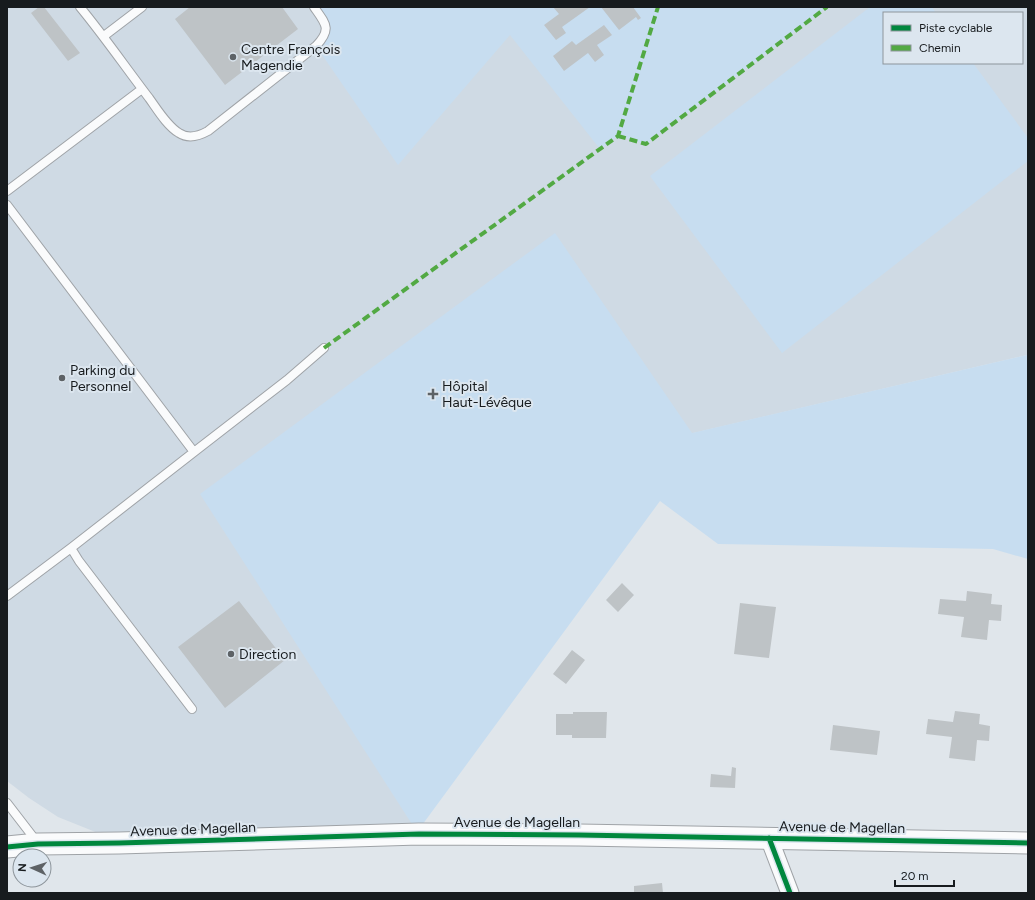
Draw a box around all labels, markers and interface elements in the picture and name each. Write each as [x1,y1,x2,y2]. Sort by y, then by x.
legend [883,12,1023,64]
text: Piste cyclable [919,21,993,35]
place label: Centre François Magendie [241,41,340,74]
text: Chemin [919,41,961,55]
marker: Centre François Magendie [228,52,238,62]
place label: Parking du Personnel [70,362,135,395]
marker: Parking du Personnel [57,373,67,383]
place label: Hôpital Haut-Lévêque [442,378,532,411]
marker: Hôpital Haut-Lévêque [427,388,439,400]
place label: Direction [239,646,296,663]
marker: Direction [226,649,236,659]
street label: Avenue de Magellan [454,814,580,831]
street label: Avenue de Magellan [779,818,905,837]
street label: Avenue de Magellan [130,819,256,840]
north arrow [12,848,52,888]
scale bar [895,862,954,888]
text: N [16,863,29,872]
text: 20 m [901,869,929,883]

